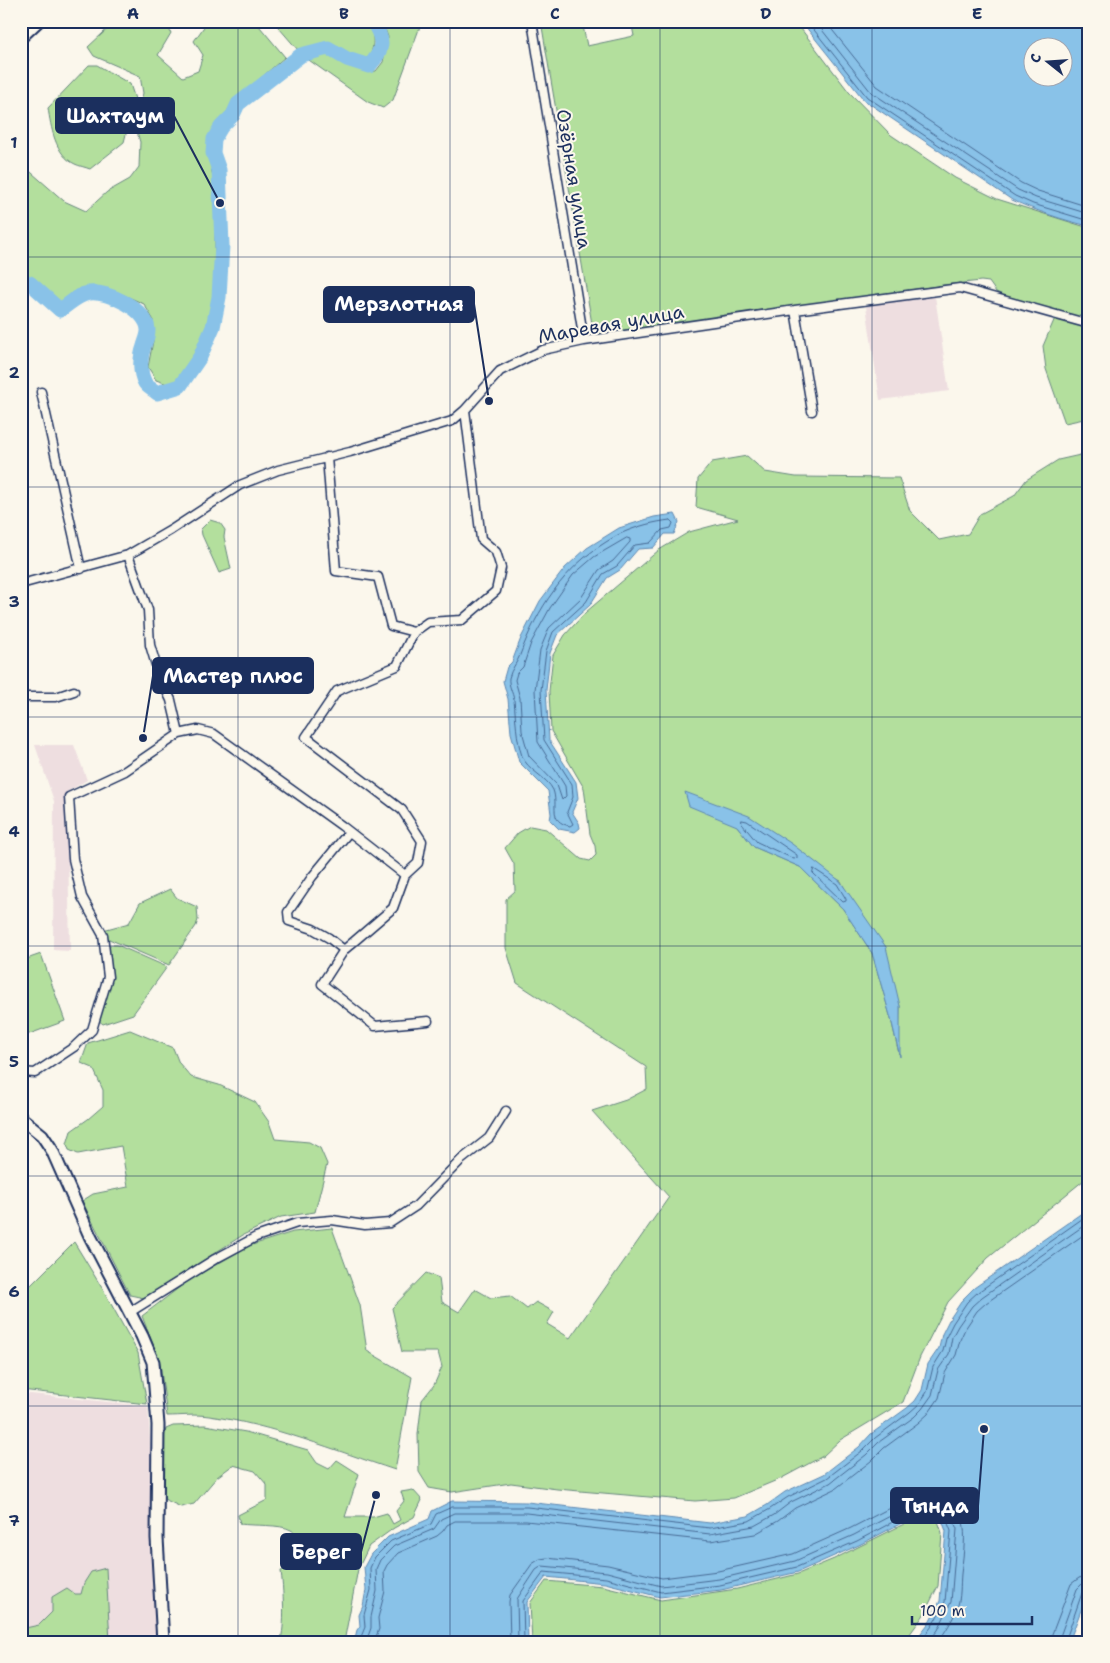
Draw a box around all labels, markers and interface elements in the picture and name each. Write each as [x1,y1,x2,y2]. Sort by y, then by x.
text: A [127,3,139,24]
text: B [339,3,349,24]
text: C [550,3,560,24]
text: D [760,3,772,24]
text: E [972,3,982,24]
north arrow [1022,38,1072,88]
text: С [1026,51,1045,65]
callout: Шахтаум [56,98,174,133]
text: Шахтаум [66,103,164,129]
street label: Озёрная улица [551,107,597,251]
text: 1 [10,132,18,153]
callout: Мерзлотная [324,287,474,322]
text: Мерзлотная [334,291,464,317]
street label: Маревая улица [536,299,686,349]
text: 2 [8,362,20,383]
text: 3 [8,591,20,612]
callout: Мастер плюс [153,658,313,693]
text: Мастер плюс [163,663,303,689]
text: 4 [8,821,20,842]
text: 5 [9,1051,19,1072]
text: 6 [8,1281,20,1302]
callout: Тында [891,1488,978,1523]
text: Тында [901,1493,969,1519]
text: 7 [8,1510,20,1531]
callout: Берег [281,1534,361,1569]
text: Берег [291,1539,352,1565]
scale bar [912,1593,1032,1625]
text: 100 m [920,1601,965,1621]

